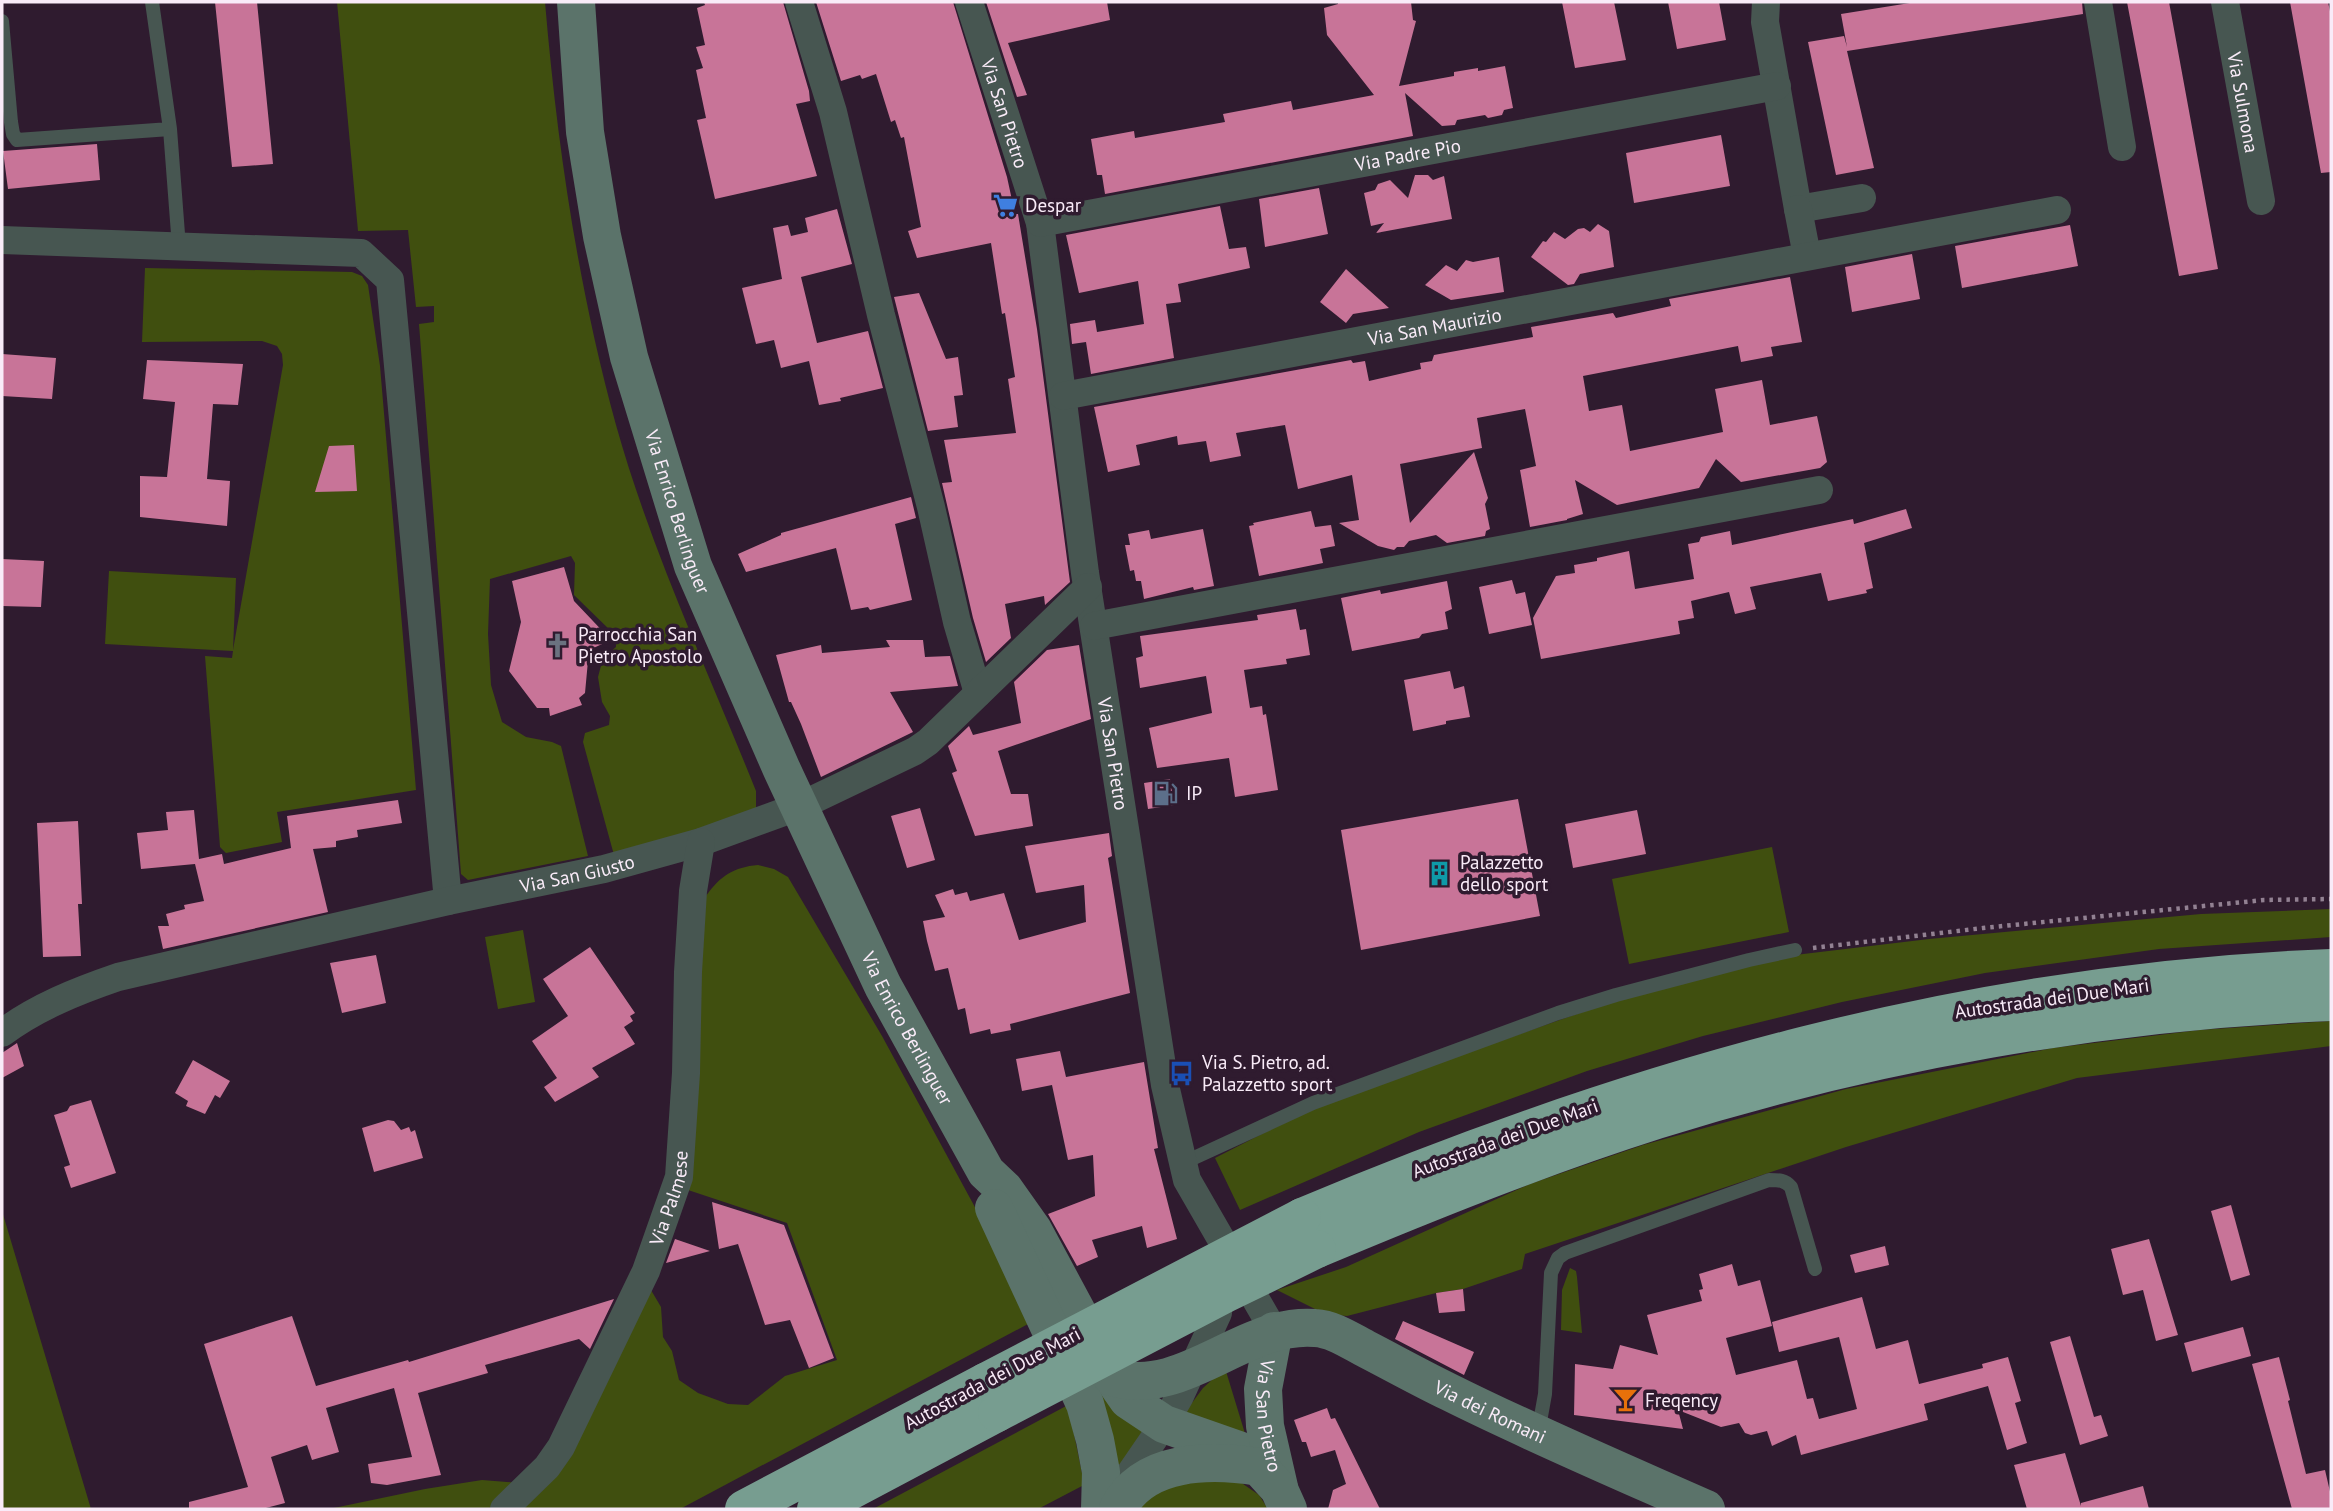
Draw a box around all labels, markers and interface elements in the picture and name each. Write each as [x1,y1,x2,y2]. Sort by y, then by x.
street label: Via Sulmona [2222,49,2264,155]
street label: Via San Pietro [976,55,1034,171]
street label: Via Padre Pio [1352,133,1463,176]
supermarket icon: Despar [991,191,1019,219]
place label: Despar [1025,193,1082,217]
street label: Via San Maurizio [1365,302,1503,351]
street label: Via Enrico Berlinguer [640,426,716,598]
place label: Parrocchia San Pietro Apostolo [578,622,703,668]
church icon: Parrocchia San Pietro Apostolo [544,631,572,659]
street label: Via San Pietro [1092,695,1134,812]
fuel station icon: IP [1152,779,1180,807]
place label: IP [1186,781,1202,805]
street label: Via San Giusto [517,849,637,898]
place label: Palazzetto dello sport [1460,850,1549,896]
building icon: Palazzetto dello sport [1426,859,1454,887]
street label: Via Enrico Berlinguer [856,947,959,1110]
street label: Autostrada dei Due Mari [1953,972,2151,1024]
place label: Via S. Pietro, ad. Palazzetto sport [1201,1050,1333,1096]
bus stop icon: Via S. Pietro, ad. Palazzetto sport [1168,1059,1196,1087]
street label: Autostrada dei Due Mari [1409,1093,1601,1183]
street label: Via Palmese [644,1150,693,1250]
street label: Autostrada dei Due Mari [900,1321,1084,1435]
street label: Via San Pietro [1251,1356,1287,1474]
street label: Via dei Romani [1429,1374,1550,1449]
bar icon: Freqency [1611,1386,1639,1414]
place label: Freqency [1645,1388,1718,1412]

